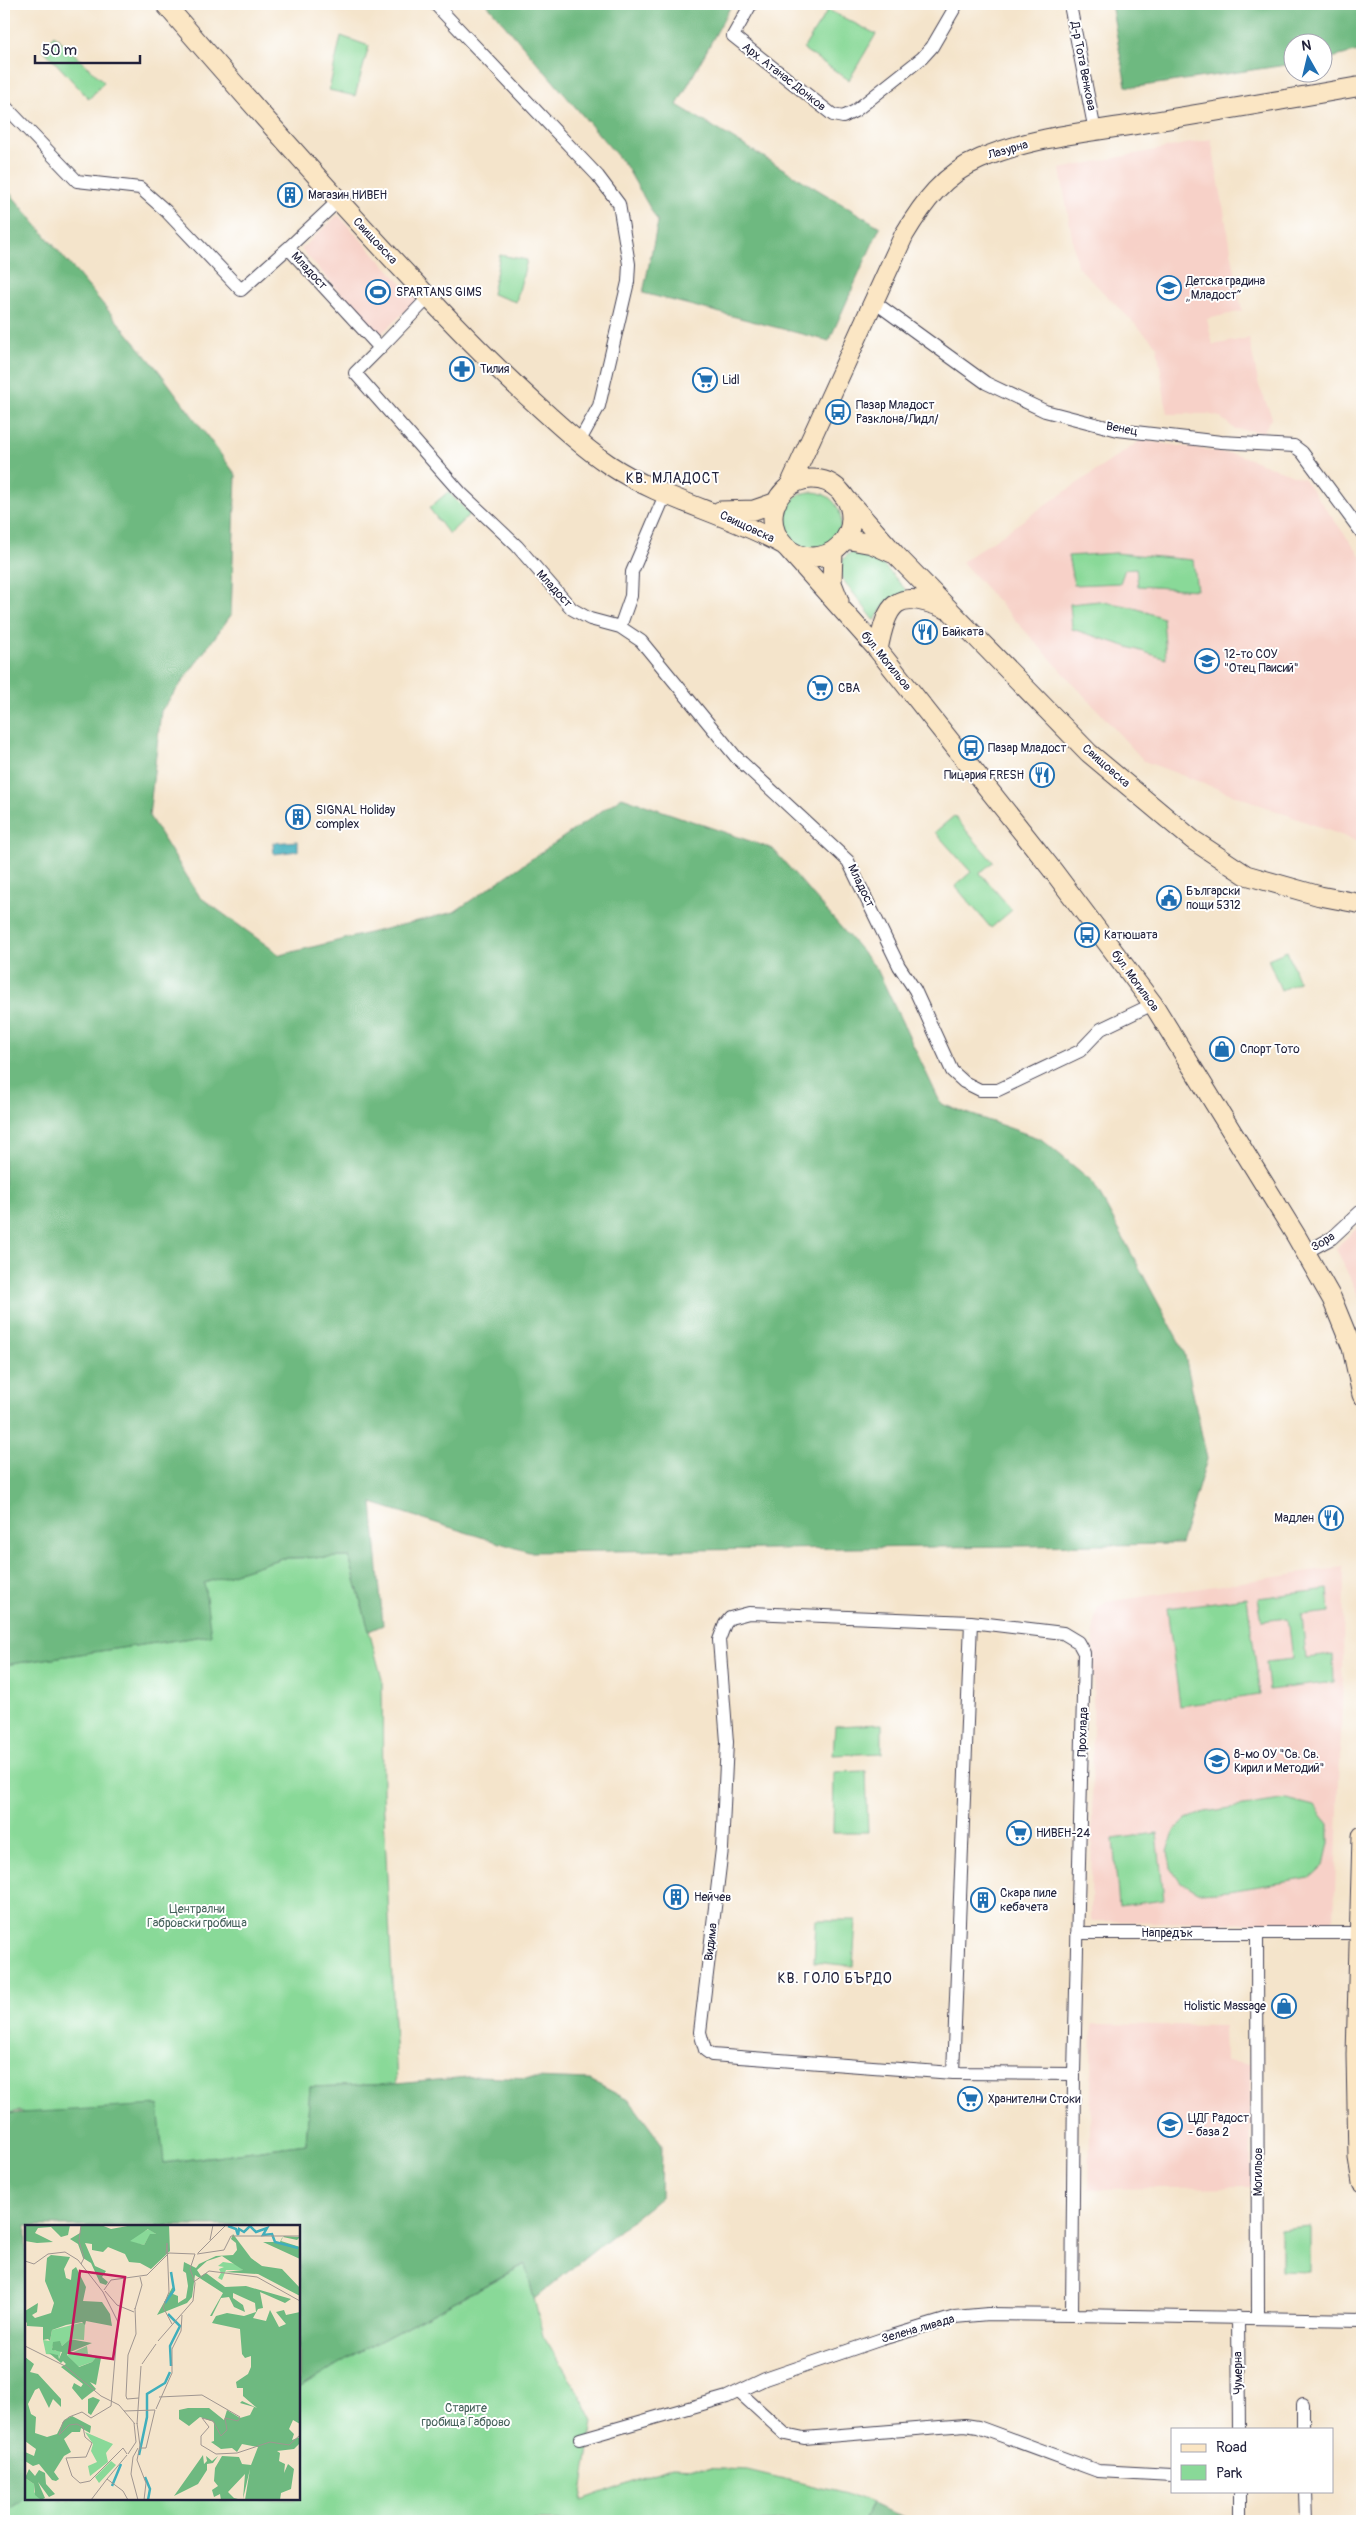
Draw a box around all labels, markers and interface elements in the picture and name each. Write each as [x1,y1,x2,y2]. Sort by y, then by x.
street label: Д-р Тота Венкова [1067,19,1099,112]
scale bar [35,32,140,64]
north arrow [1284,32,1334,82]
text: N [1300,37,1312,55]
street label: Арх. Атанас Донков [739,40,829,115]
text: 50 m [42,41,77,60]
street label: Лазурна [985,137,1030,163]
building icon: Магазин НИВЕН [277,182,303,208]
place label: Магазин НИВЕН [308,188,387,203]
street label: Свищовска [350,214,401,268]
street label: Младост [288,249,330,293]
place label: Детска градина „Младост“ [1185,274,1265,303]
school or university icon: Детска градина „Младост“ [1156,275,1182,301]
sports icon: SPARTANS GIMS [365,279,391,305]
place label: SPARTANS GIMS [396,285,482,300]
pharmacy icon: Тилия [449,356,475,382]
place label: Тилия [480,362,510,377]
supermarket icon: Lidl [692,367,718,393]
place label: Lidl [722,373,740,388]
place label: Пазар Младост Разклона/Лидл/ [856,398,939,427]
bus stop icon: Пазар Младост Разклона/Лидл/ [825,399,851,425]
street label: Венец [1105,419,1140,439]
district label: КВ. МЛАДОСТ [626,470,720,487]
street label: Свищовска [717,508,777,546]
street label: Младост [533,567,575,611]
restaurant icon: Байката [912,619,938,645]
place label: Байката [942,625,984,640]
street label: бул. Могильов [857,628,915,694]
place label: 12-то СОУ "Отец Паисий" [1224,647,1299,676]
school or university icon: 12-то СОУ "Отец Паисий" [1194,648,1220,674]
supermarket icon: CBA [807,675,833,701]
place label: CBA [838,681,860,696]
bus stop icon: Пазар Младост [958,735,984,761]
place label: Пазар Младост [988,741,1066,756]
street label: Свищовска [1079,741,1133,791]
restaurant icon: Пицария FRESH [1029,762,1055,788]
place label: Пицария FRESH [944,768,1024,783]
place label: SIGNAL Holiday complex [316,803,395,832]
building icon: SIGNAL Holiday complex [285,804,311,830]
street label: Младост [844,862,878,910]
place label: Български пощи 5312 [1186,884,1241,913]
public building icon: Български пощи 5312 [1156,885,1182,911]
bus stop icon: Катюшата [1074,922,1100,948]
place label: Катюшата [1104,928,1158,943]
street label: бул. Могильов [1108,947,1162,1015]
shop icon: Спорт Тото [1209,1036,1235,1062]
place label: Спорт Тото [1240,1042,1300,1057]
street label: Зора [1308,1229,1338,1255]
restaurant icon: Мадлен [1318,1505,1344,1531]
place label: Мадлен [1274,1511,1314,1526]
street label: Прохлада [1075,1706,1091,1757]
place label: 8-мо ОУ "Св. Св. Кирил и Методий" [1234,1747,1324,1776]
school or university icon: 8-мо ОУ "Св. Св. Кирил и Методий" [1204,1748,1230,1774]
supermarket icon: НИВЕН-24 [1006,1820,1032,1846]
place label: НИВЕН-24 [1036,1826,1090,1841]
building icon: Нейчев [663,1884,689,1910]
place label: Скара пиле кебачета [1000,1886,1057,1915]
building icon: Скара пиле кебачета [970,1887,996,1913]
place label: Нейчев [694,1890,731,1905]
park label: Централни Габровски гробища [147,1902,247,1931]
street label: Видима [701,1922,721,1962]
street label: Напредък [1141,1926,1193,1941]
district label: КВ. ГОЛО БЪРДО [777,1970,893,1987]
shop icon: Holistic Massage [1271,1993,1297,2019]
place label: Holistic Massage [1183,1999,1266,2014]
supermarket icon: Хранителни Стоки [957,2086,983,2112]
place label: Хранителни Стоки [988,2092,1081,2107]
place label: ЦДГ Радост - база 2 [1188,2111,1249,2140]
school or university icon: ЦДГ Радост - база 2 [1157,2112,1183,2138]
street label: Могильов [1251,2148,1266,2196]
inset map [25,2225,300,2500]
street label: Зелена ливада [880,2311,957,2347]
street label: Чумерна [1231,2351,1246,2395]
park label: Старите гробища Габрово [422,2401,511,2430]
legend [1171,2428,1334,2492]
text: Road [1216,2438,1247,2457]
text: Park [1216,2464,1243,2483]

